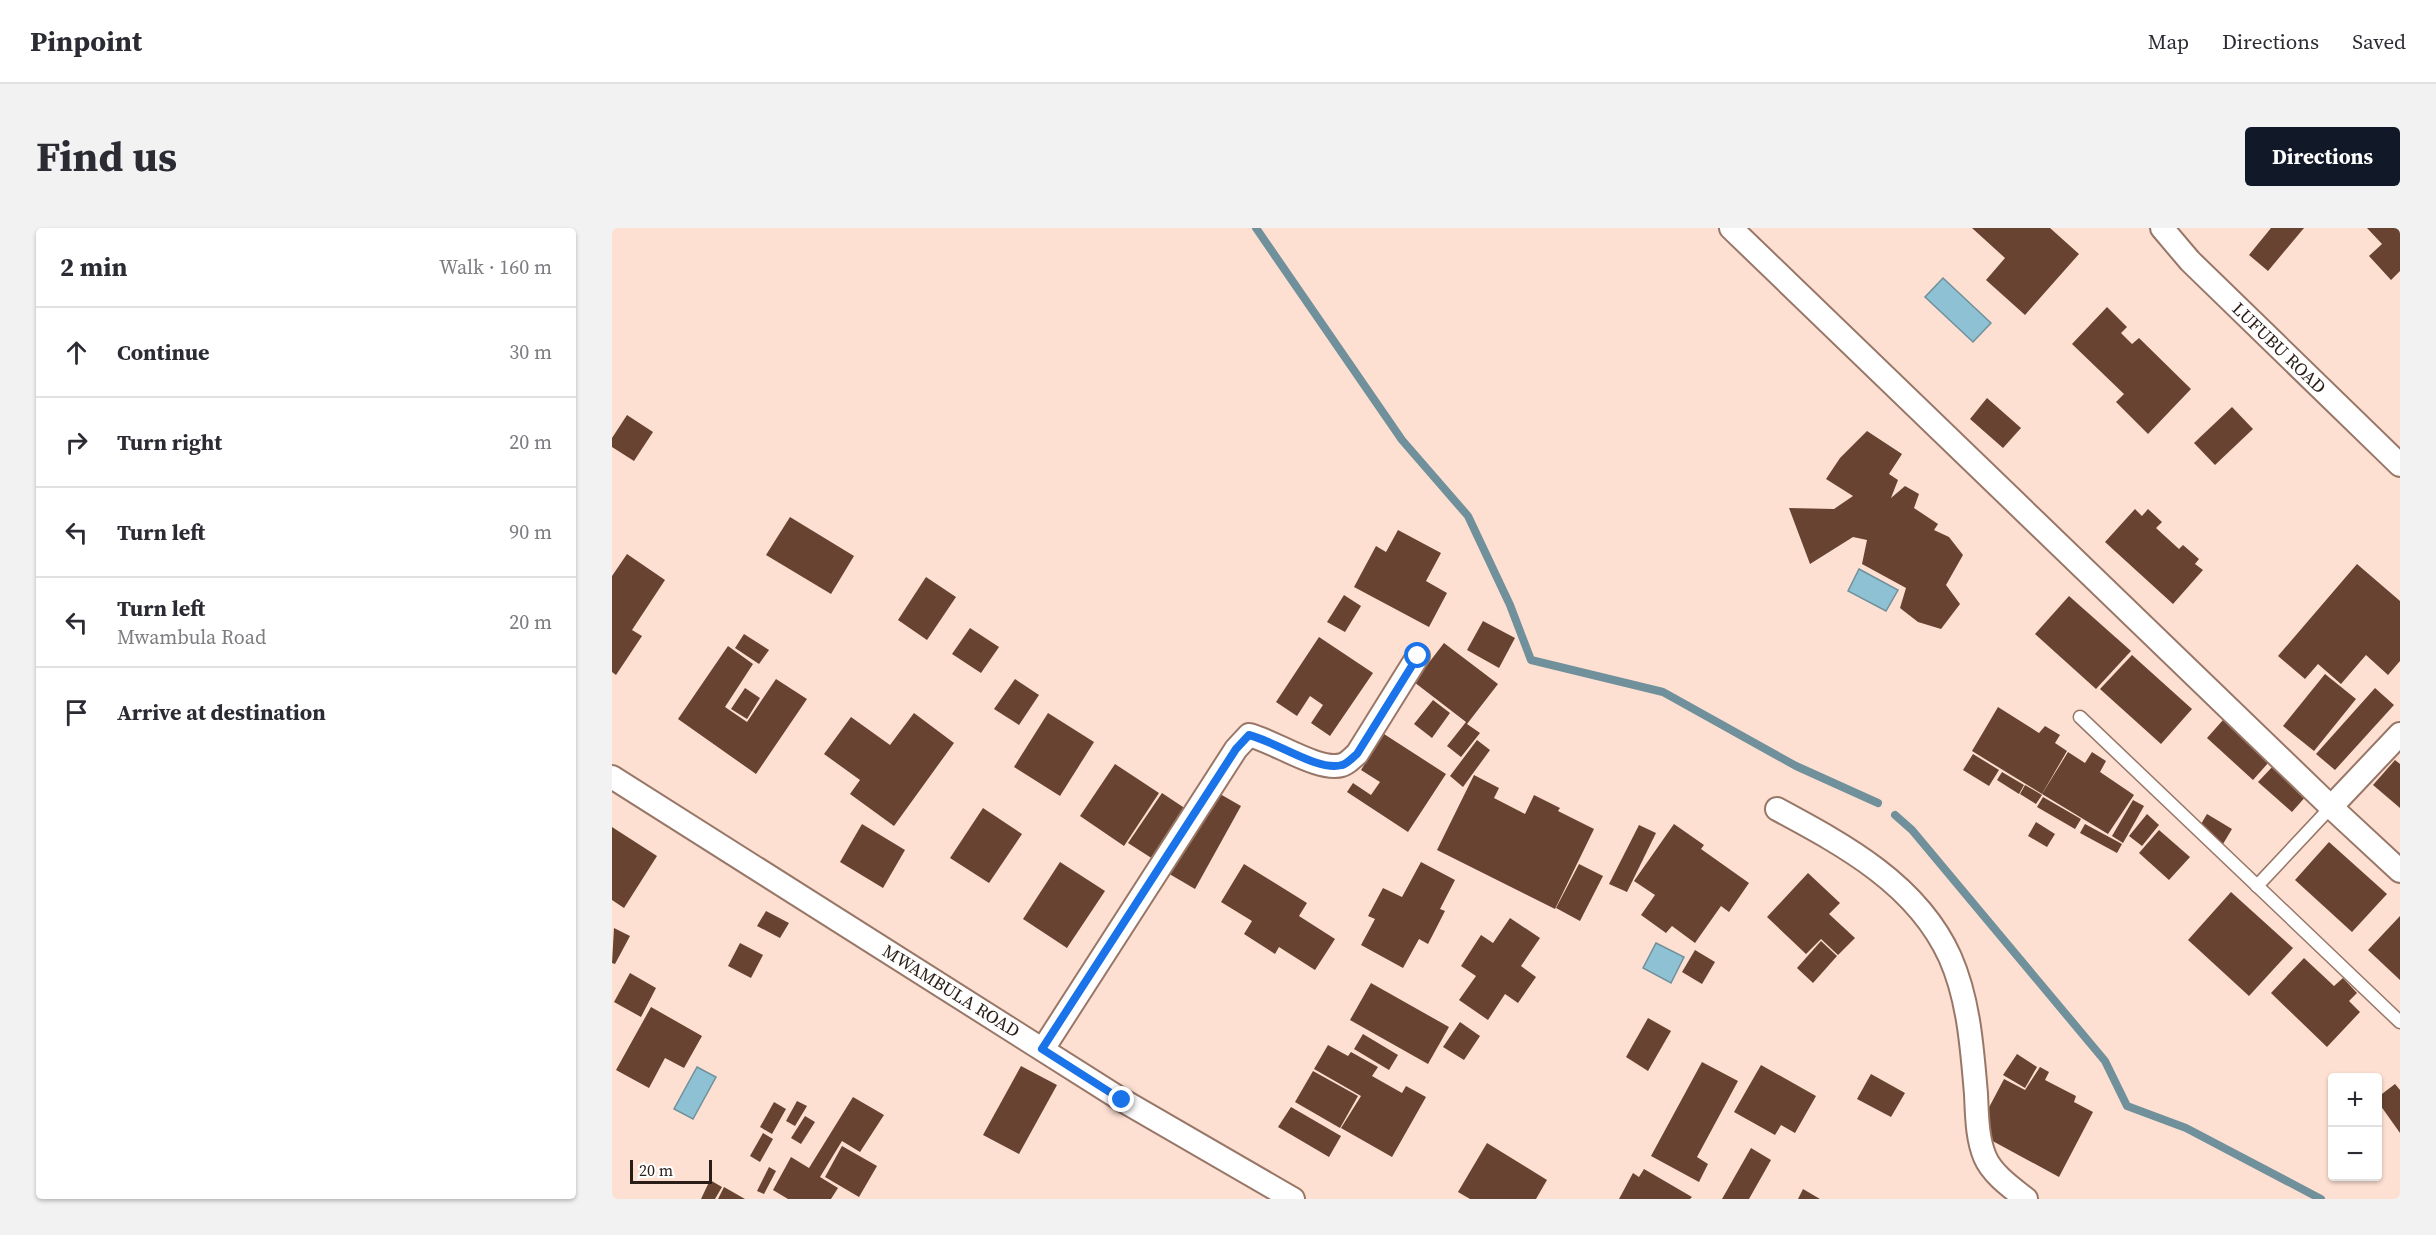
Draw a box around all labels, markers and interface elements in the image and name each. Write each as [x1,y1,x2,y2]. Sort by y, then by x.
text: Pinpoint [30,22,142,60]
text: Map [2148,27,2189,56]
text: Directions [2222,27,2319,56]
text: Saved [2352,27,2406,56]
text: Find us [36,127,177,185]
button: Directions [2245,127,2400,186]
text: 2 min [60,249,127,285]
text: Walk · 160 m [439,253,552,281]
street label: LUFUBU ROAD [2227,296,2332,399]
icon: ahead [60,336,93,369]
text: Continue [117,337,210,367]
text: 30 m [509,338,552,366]
icon: right [60,426,93,459]
text: Turn right [117,427,222,457]
text: 20 m [509,428,552,456]
icon: left [60,516,93,549]
text: Turn left [117,517,205,547]
text: 90 m [509,518,552,546]
text: Turn left [117,593,205,623]
icon: left [60,606,93,639]
text: 20 m [509,608,552,636]
text: Mwambula Road [117,623,266,651]
route start [1404,642,1430,668]
icon: arrive [60,696,93,729]
text: Arrive at destination [117,697,326,727]
street label: MWAMBULA ROAD [878,938,1025,1043]
map controls [2328,1073,2382,1181]
button: + [2328,1073,2382,1127]
route end [1108,1086,1134,1112]
button: − [2328,1127,2382,1181]
scale bar [630,1157,712,1184]
text: 20 m [639,1159,673,1181]

